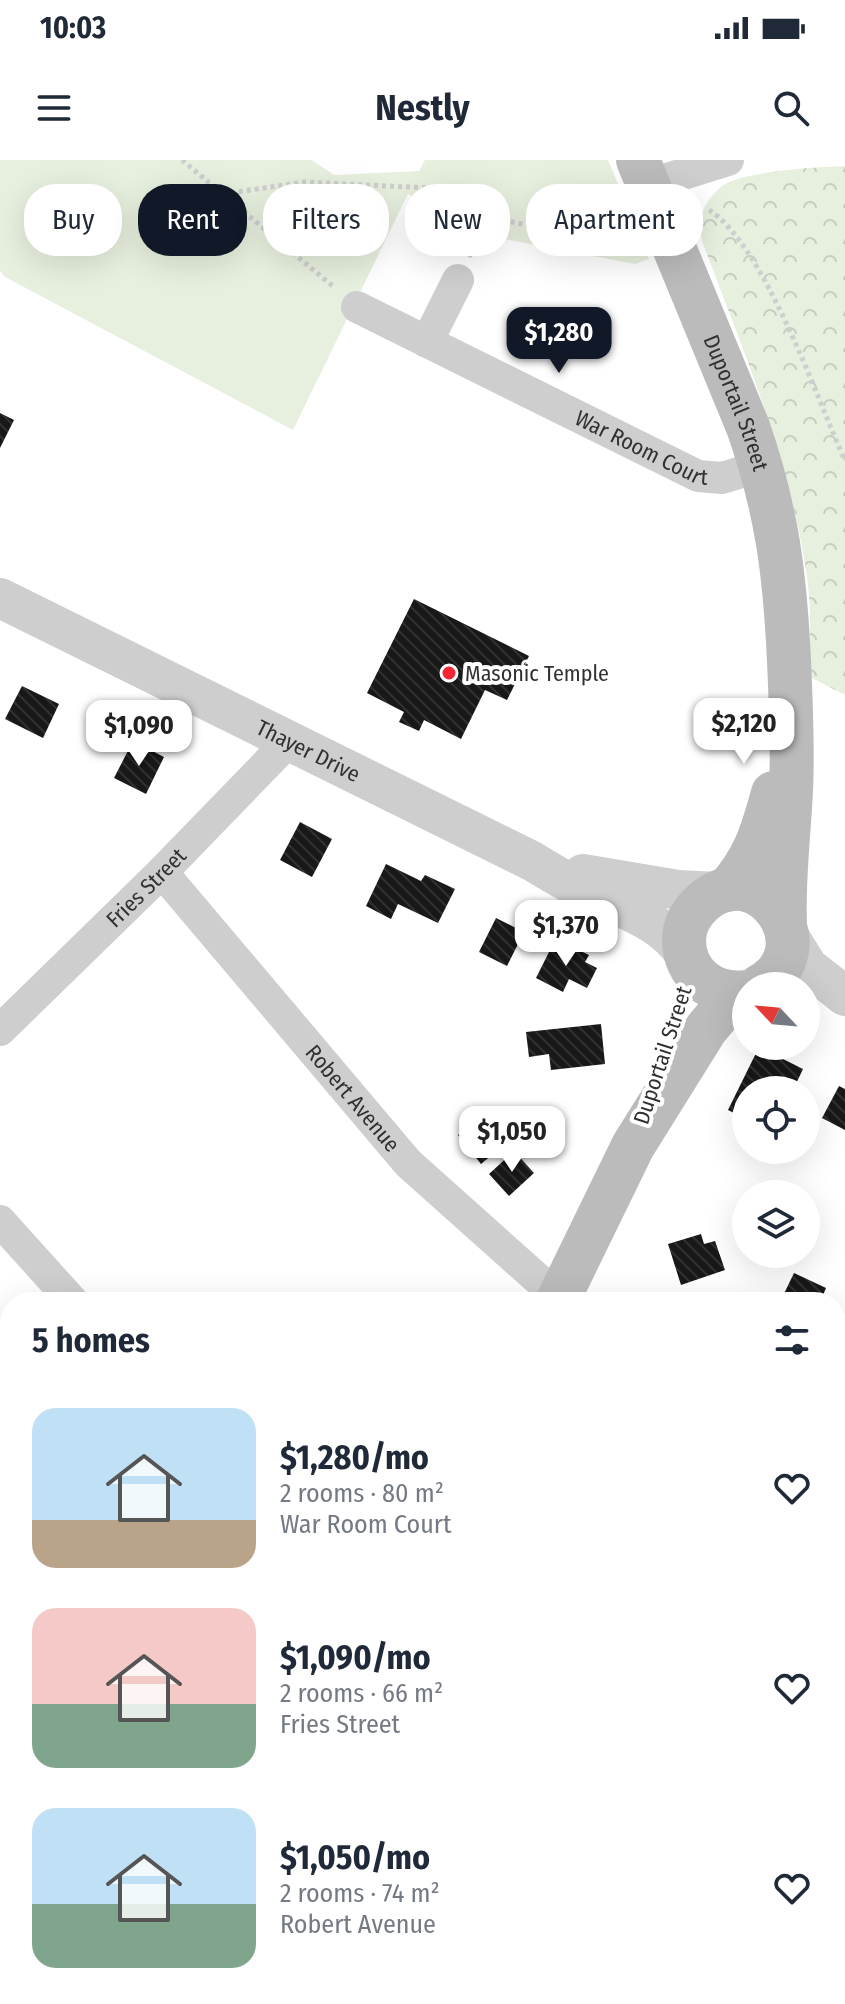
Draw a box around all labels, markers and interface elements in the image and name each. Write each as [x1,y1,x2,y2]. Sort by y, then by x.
text: 10:03 [40,10,106,46]
icon: menu [32,86,76,130]
text: Nestly [375,86,470,130]
icon: search [769,86,813,130]
chip: Buy [24,184,122,256]
chip: Rent [138,184,247,256]
chip: Filters [263,184,389,256]
chip: New [405,184,510,256]
chip: Apartment [526,184,703,256]
pin: $1,280 [494,307,624,375]
text: $1,280 [525,317,593,348]
street label: Duportail Street [697,331,774,475]
street label: War Room Court [571,404,710,491]
place label: Masonic Temple [465,660,609,687]
marker: Masonic Temple [440,664,458,682]
pin: $2,120 [679,698,809,766]
pin: $1,090 [74,700,204,768]
text: $2,120 [711,708,777,739]
text: $1,090 [104,710,174,741]
street label: Thayer Drive [252,714,364,788]
street label: Fries Street [101,842,192,933]
pin: $1,370 [501,900,631,968]
text: $1,370 [533,910,599,941]
north arrow [732,972,820,1060]
map controls [732,972,820,1268]
street label: Duportail Street [627,982,698,1128]
street label: Robert Avenue [300,1039,406,1158]
button: locate [732,1076,820,1164]
pin: $1,050 [447,1106,577,1174]
text: $1,050 [477,1116,547,1147]
button: layers [732,1180,820,1268]
icon: filters [770,1318,814,1362]
text: 5 homes [32,1320,150,1361]
text: $1,280/mo [280,1437,429,1478]
icon: home [96,1440,192,1536]
icon: heart [770,1466,814,1510]
text: 2 rooms · 80 m² [280,1478,444,1509]
text: War Room Court [280,1509,451,1540]
text: $1,090/mo [280,1637,431,1678]
icon: home [96,1640,192,1736]
icon: heart [770,1666,814,1710]
text: 2 rooms · 66 m² [280,1678,443,1709]
text: Fries Street [280,1709,400,1740]
text: $1,050/mo [280,1837,430,1878]
icon: home [96,1840,192,1936]
icon: heart [770,1866,814,1910]
text: 2 rooms · 74 m² [280,1878,440,1909]
text: Robert Avenue [280,1909,436,1940]

